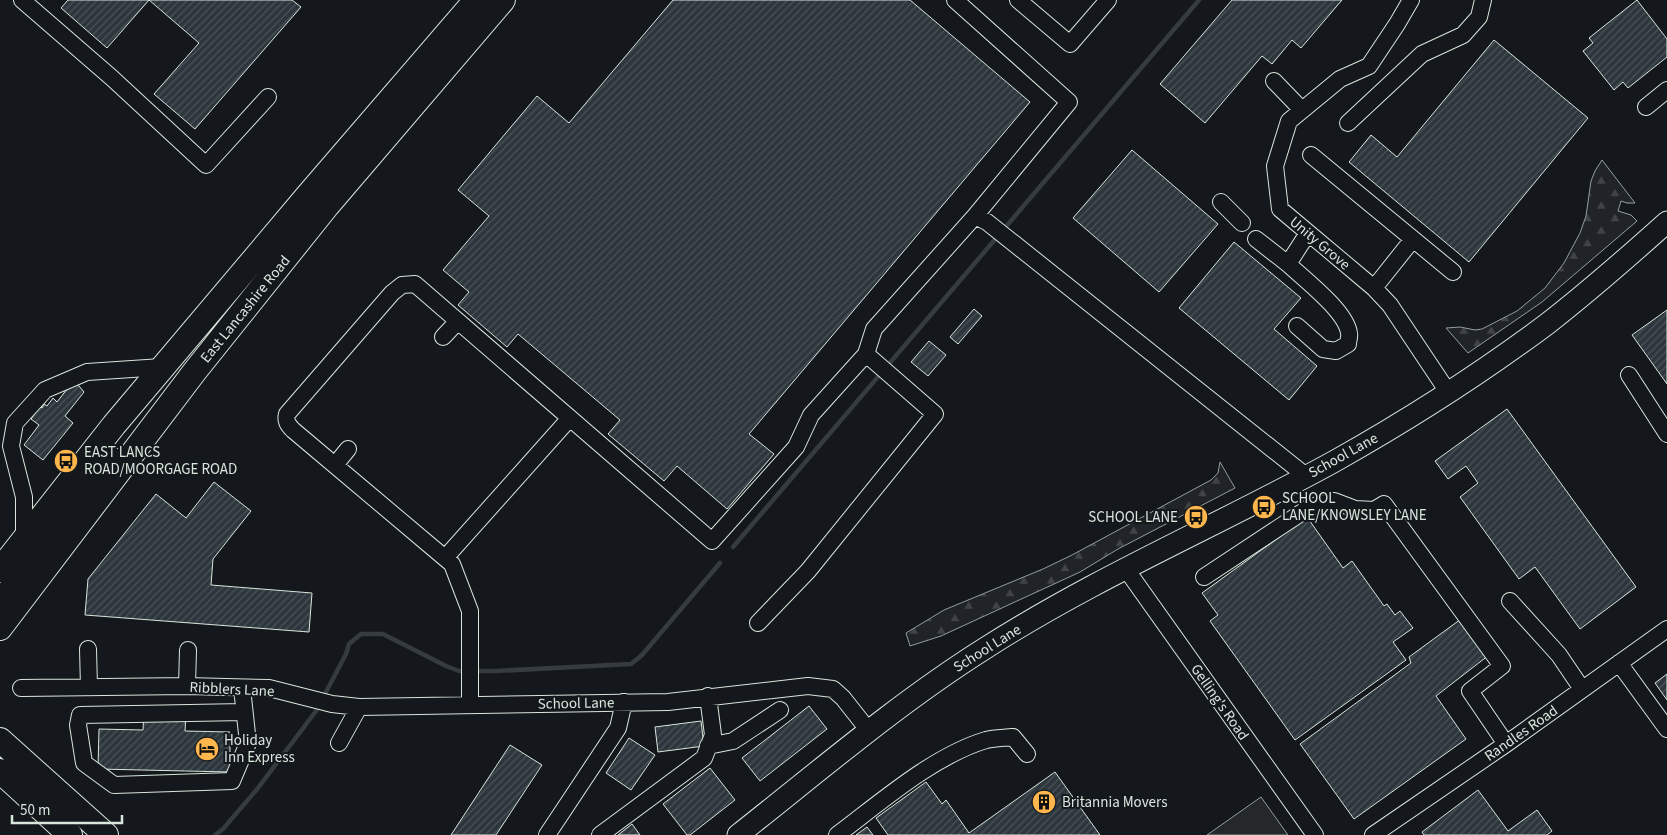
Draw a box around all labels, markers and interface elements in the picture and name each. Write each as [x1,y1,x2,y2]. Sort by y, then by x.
street label: Unity Grove [1285,212,1355,275]
street label: East Lancashire Road [195,251,295,367]
street label: School Lane [1305,428,1382,483]
place label: EAST LANCS ROAD/MOORGAGE ROAD [84,442,237,480]
bus stop icon: EAST LANCS ROAD/MOORGAGE ROAD [53,448,79,474]
place label: SCHOOL LANE/KNOWSLEY LANE [1282,488,1427,526]
bus stop icon: SCHOOL LANE/KNOWSLEY LANE [1251,494,1277,520]
bus stop icon: SCHOOL LANE [1183,504,1209,530]
place label: SCHOOL LANE [1088,507,1178,528]
street label: School Lane [949,619,1025,678]
street label: Gelling's Road [1186,660,1254,745]
street label: Ribblers Lane [189,677,275,702]
street label: School Lane [538,692,614,715]
street label: Randles Road [1480,700,1562,766]
place label: Holiday Inn Express [224,730,295,768]
hotel icon: Holiday Inn Express [194,736,220,762]
building icon: Britannia Movers [1031,789,1057,815]
scale bar [12,792,122,824]
place label: Britannia Movers [1062,792,1168,813]
text: 50 m [20,800,50,821]

